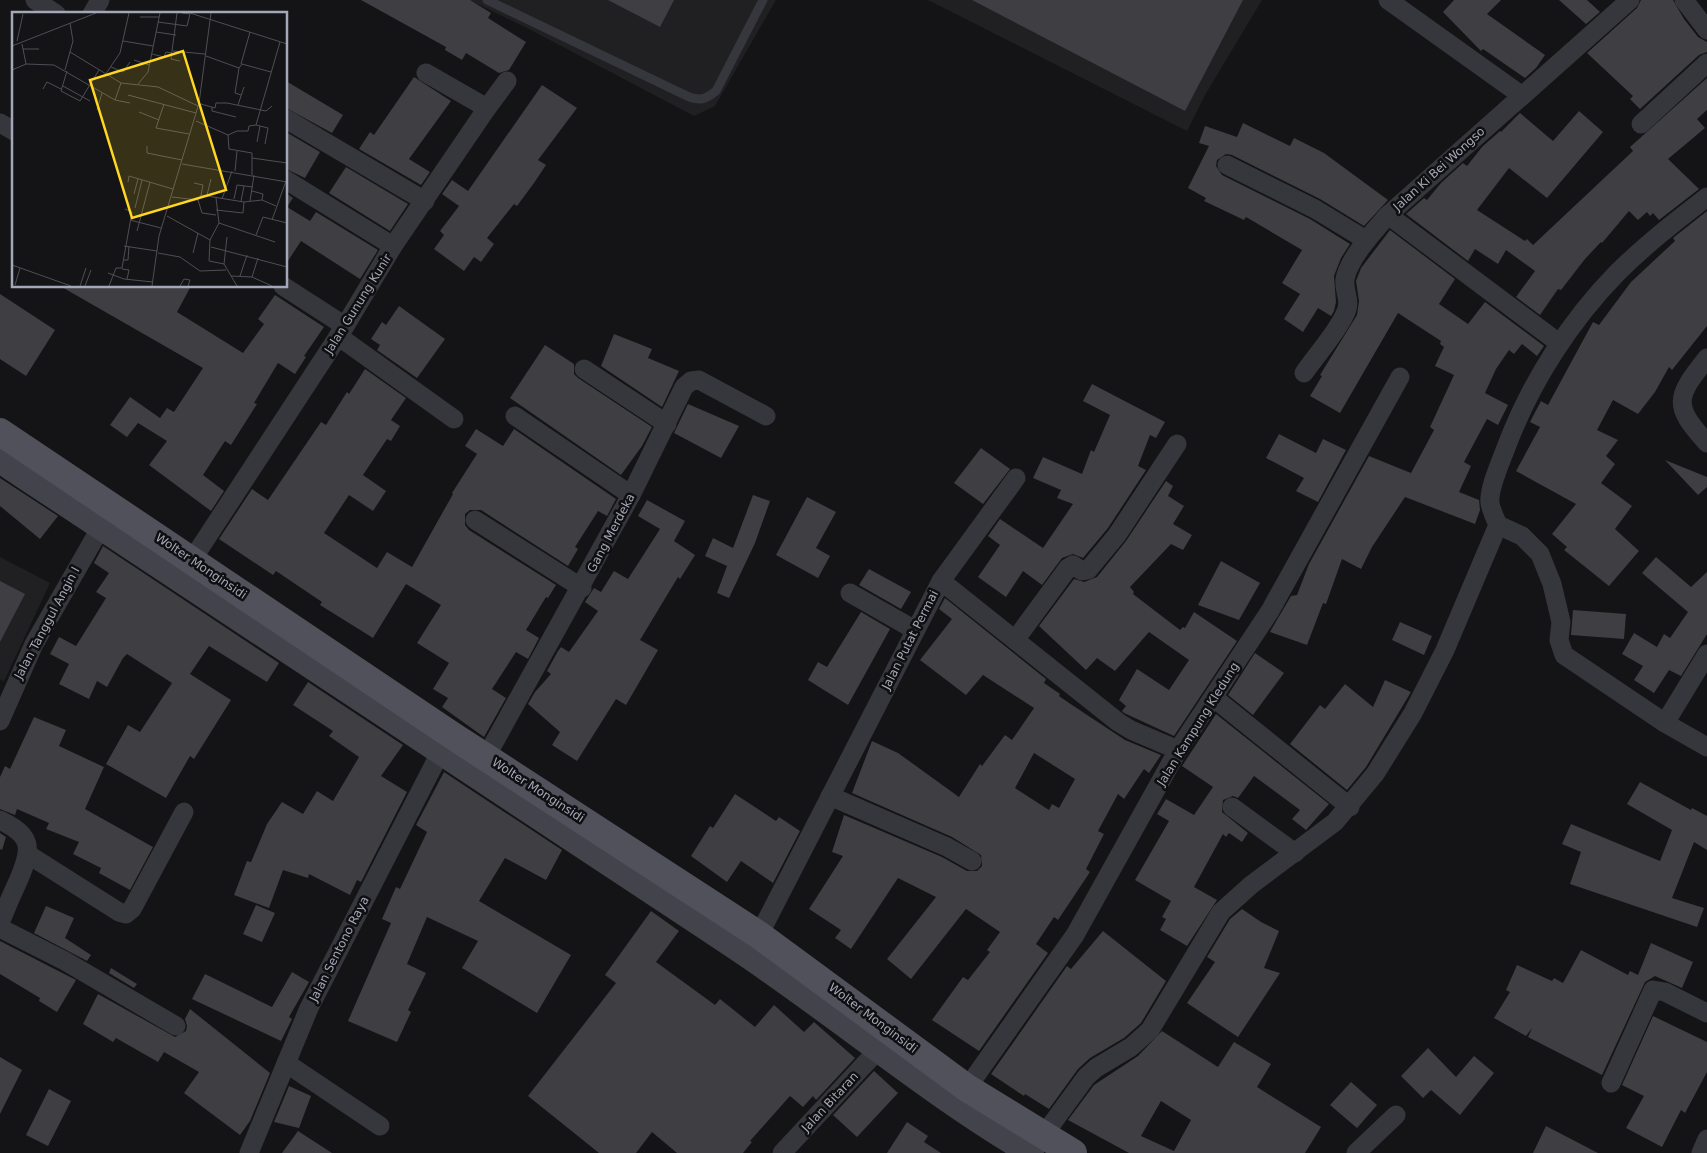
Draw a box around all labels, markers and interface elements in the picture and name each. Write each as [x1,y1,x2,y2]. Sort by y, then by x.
inset map [12,12,288,288]
street label: Jalan Ki Bei Wongso [1390,124,1488,214]
street label: Jalan Gunung Kunir [321,252,394,357]
street label: Gang Merdeka [584,491,638,575]
street label: Wolter Monginsidi [153,530,249,602]
street label: Jalan Tanggul Angin I [11,565,83,682]
street label: Jalan Putat Permai [878,588,941,693]
street label: Jalan Kampung Kledung [1154,660,1242,789]
street label: Wolter Monginsidi [489,755,587,825]
street label: Jalan Sentono Raya [306,894,372,1005]
street label: Wolter Monginsidi [826,980,920,1056]
street label: Jalan Bitaran [798,1069,861,1135]

